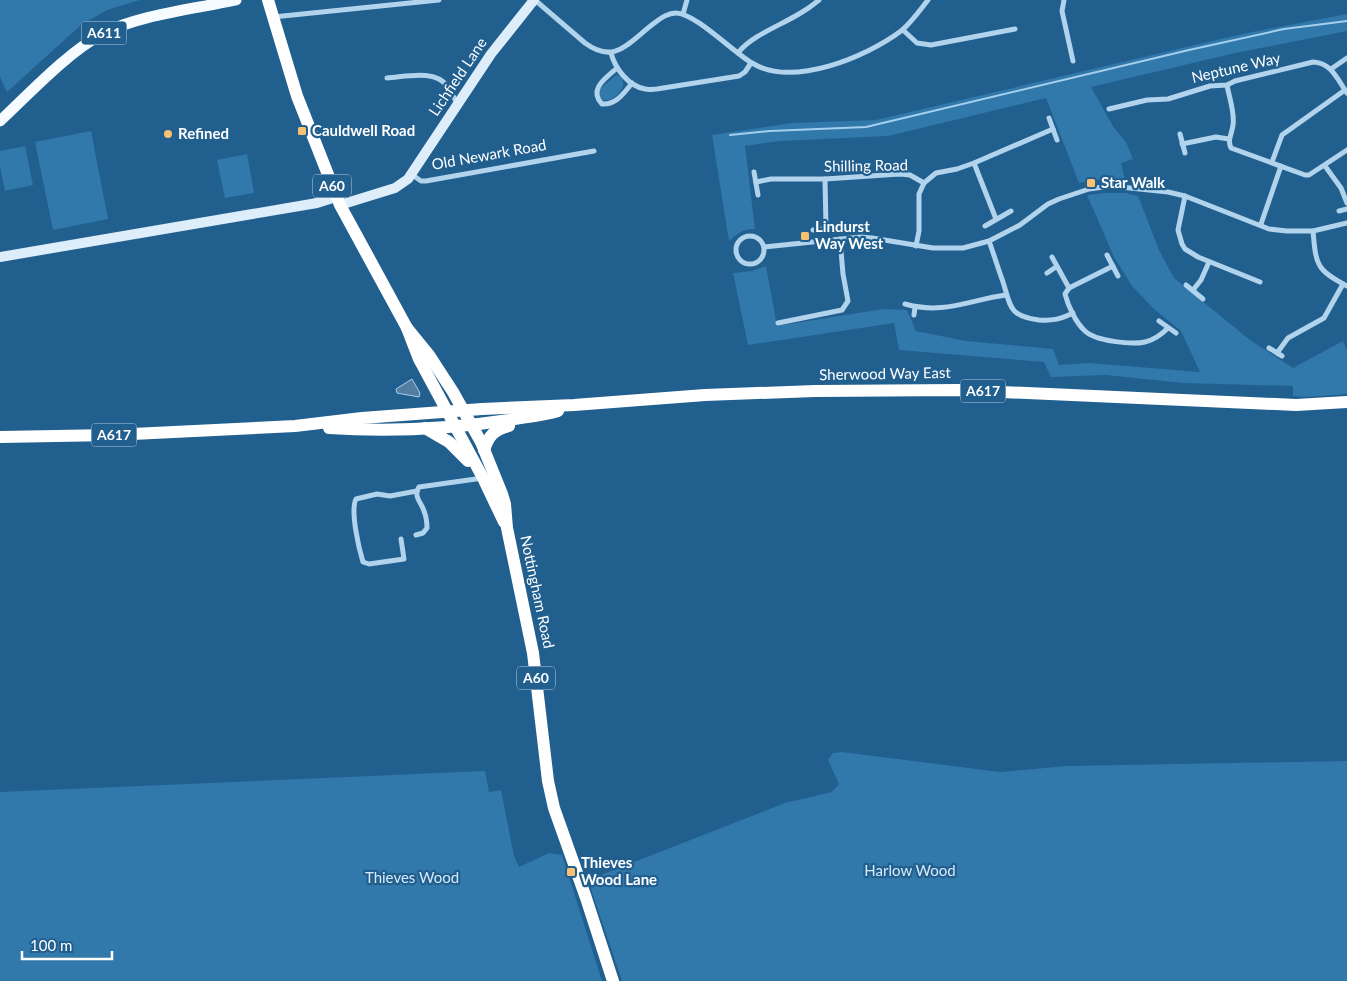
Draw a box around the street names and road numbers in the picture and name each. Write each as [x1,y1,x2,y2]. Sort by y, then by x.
road number: A611 [82,22,126,44]
street label: Lichfield Lane [424,34,490,119]
street label: Neptune Way [1190,48,1282,86]
street label: Old Newark Road [430,135,548,173]
street label: Shilling Road [824,155,908,175]
road number: A60 [313,175,351,198]
street label: Sherwood Way East [819,363,952,383]
road number: A617 [960,380,1006,402]
road number: A617 [92,424,136,446]
street label: Nottingham Road [517,534,559,650]
road number: A60 [517,666,555,690]

